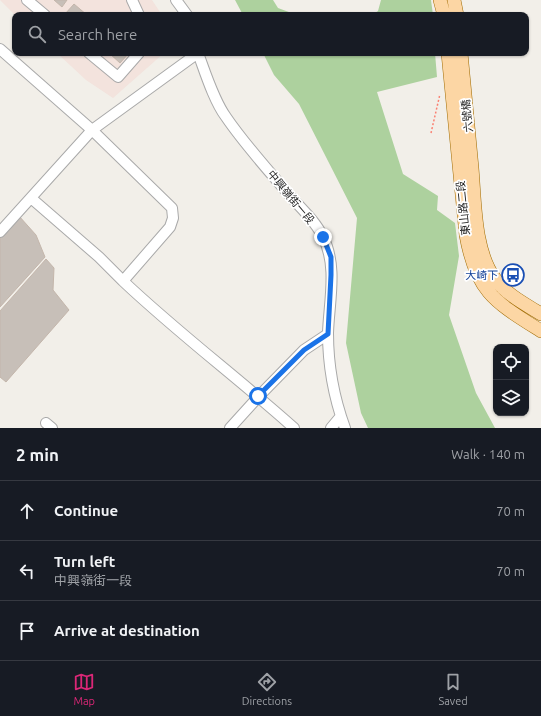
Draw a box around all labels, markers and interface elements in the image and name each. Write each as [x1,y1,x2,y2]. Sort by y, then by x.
search box [12,12,529,56]
icon: search [26,23,48,45]
text: Search here [58,26,137,43]
street label: 六號橋 [459,99,475,133]
street label: 中興嶺街一段 [265,168,317,226]
street label: 東山路二段 [454,180,472,236]
route end [314,228,332,246]
bus stop icon: 大崎下 [500,262,526,288]
place label: 大崎下 [465,269,498,281]
map controls [493,344,529,416]
button: locate [493,344,529,380]
button: layers [493,380,529,416]
route start [249,387,267,405]
text: 2 min [16,445,59,464]
text: Walk · 140 m [451,447,525,461]
icon: ahead [16,500,38,522]
text: Continue [54,502,118,519]
text: 70 m [496,504,525,518]
text: Turn left [54,553,115,570]
icon: left [16,560,38,582]
text: 70 m [496,564,525,578]
text: 中興嶺街一段 [54,573,132,587]
icon: arrive [16,620,38,642]
text: Arrive at destination [54,622,200,639]
tab: Map [73,671,95,707]
tab: Directions [242,671,292,707]
tab: Saved [438,671,468,707]

